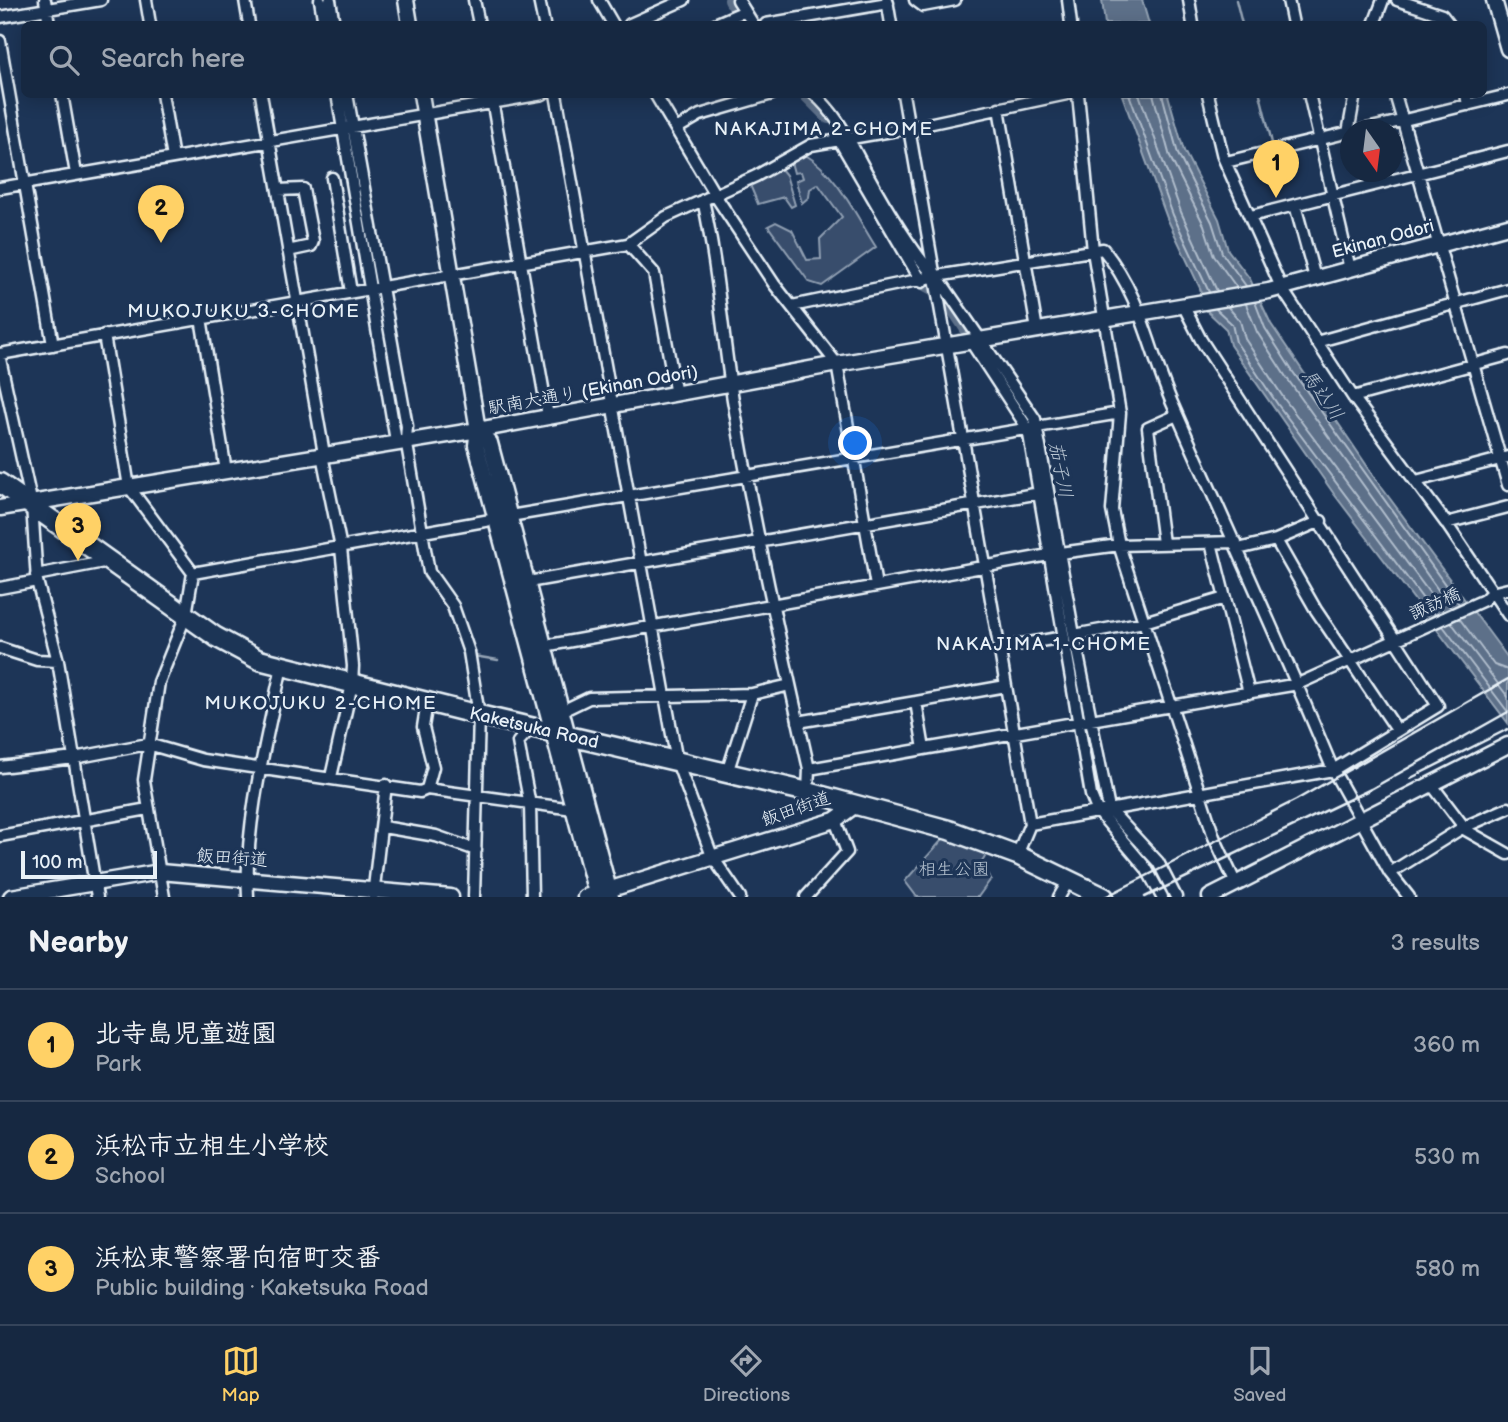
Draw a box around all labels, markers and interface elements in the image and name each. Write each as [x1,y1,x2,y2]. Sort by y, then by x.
search box [21,21,1487,98]
icon: search [45,41,83,79]
text: Search here [101,44,245,75]
district label: NAKAJIMA 2-CHOME [714,118,934,141]
north arrow [1340,119,1403,182]
pin: 1 [1253,140,1299,198]
pin: 2 [138,185,184,243]
street label: Ekinan Odori [1330,215,1436,263]
district label: MUKOJUKU 3-CHOME [127,300,361,323]
street label: 駅南大通り (Ekinan Odori) [486,361,700,419]
water label: 馬込川 [1296,365,1348,425]
your location [838,426,872,460]
water label: 茄子川 [1043,440,1077,500]
pin: 3 [55,503,101,561]
street label: 諏訪橋 [1406,583,1464,625]
district label: NAKAJIMA 1-CHOME [936,633,1152,656]
district label: MUKOJUKU 2-CHOME [204,692,438,715]
street label: Kaketsuka Road [467,703,601,753]
street label: 飯田街道 [759,787,833,831]
street label: 飯田街道 [195,845,269,871]
scale bar [21,848,158,880]
text: 100 m [32,851,83,874]
park label: 相生公園 [918,859,990,880]
text: Nearby [28,925,128,961]
text: 3 results [1391,929,1480,957]
text: 北寺島児童遊園 [95,1019,277,1050]
text: 1 [46,1031,56,1059]
text: 360 m [1413,1031,1480,1059]
text: Park [95,1050,141,1078]
text: 浜松市立相生小学校 [95,1131,329,1162]
text: 2 [44,1143,58,1171]
text: 530 m [1414,1143,1480,1171]
text: School [95,1162,165,1190]
text: 浜松東警察署向宿町交番 [95,1243,381,1274]
text: 3 [44,1255,58,1283]
text: 580 m [1415,1255,1480,1283]
text: Public building · Kaketsuka Road [95,1274,429,1302]
tab: Map [222,1342,260,1407]
tab: Directions [703,1342,790,1407]
tab: Saved [1233,1342,1286,1407]

